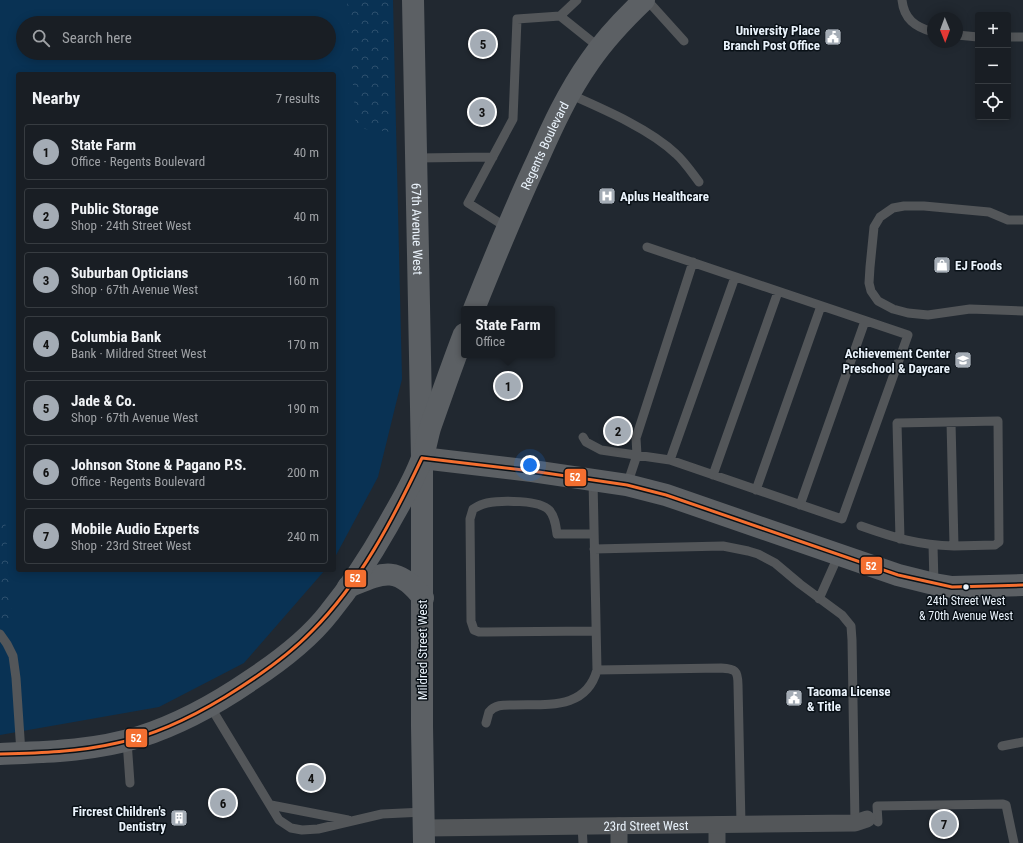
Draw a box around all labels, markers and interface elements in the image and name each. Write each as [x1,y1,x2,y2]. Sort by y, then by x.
north arrow [927,12,963,48]
map controls [975,12,1011,120]
button: + [975,12,1011,48]
search box [16,16,336,60]
place label: University Place Branch Post Office [723,23,820,53]
icon: search [30,27,52,49]
public building icon: University Place Branch Post Office [823,27,843,47]
text: Search here [62,29,132,47]
pin: 5 [470,29,496,59]
button: − [975,48,1011,84]
button: locate [975,84,1011,120]
text: Nearby [32,88,80,108]
text: 7 results [276,91,320,106]
pin: 3 [469,97,495,127]
street label: Regents Boulevard [518,99,572,192]
text: State Farm [71,136,136,154]
text: 1 [43,145,49,160]
text: 40 m [293,145,319,160]
text: Office · Regents Boulevard [71,154,205,169]
street label: 67th Avenue West [409,183,425,275]
hospital icon: Aplus Healthcare [597,186,617,206]
place label: Aplus Healthcare [620,189,709,204]
text: Public Storage [71,200,159,218]
text: 2 [43,209,49,224]
text: 40 m [293,209,319,224]
text: Shop · 24th Street West [71,218,191,233]
shop icon: EJ Foods [932,255,952,275]
place label: EJ Foods [955,258,1002,273]
text: Suburban Opticians [71,264,188,282]
text: 3 [43,273,49,288]
text: 160 m [287,273,319,288]
text: Shop · 67th Avenue West [71,282,198,297]
popup [461,306,555,358]
text: State Farm [475,316,541,334]
text: Columbia Bank [71,328,161,346]
text: Office [475,334,505,349]
text: 4 [43,337,49,352]
text: 170 m [287,337,319,352]
text: Bank · Mildred Street West [71,346,206,361]
place label: Achievement Center Preschool & Daycare [843,346,951,376]
school or university icon: Achievement Center Preschool & Daycare [953,350,973,370]
pin: 1 [495,371,521,401]
text: Jade & Co. [71,392,136,410]
text: 5 [43,401,49,416]
text: 190 m [287,401,319,416]
text: Shop · 67th Avenue West [71,410,198,425]
pin: 2 [605,416,631,446]
your location [520,455,540,475]
text: Johnson Stone & Pagano P.S. [71,456,247,474]
text: 6 [43,465,49,480]
text: 200 m [287,465,319,480]
line badge: 52 [564,468,587,487]
text: 52 [569,471,581,484]
text: Office · Regents Boulevard [71,474,205,489]
text: Mobile Audio Experts [71,520,199,538]
text: 7 [43,529,49,544]
text: 240 m [287,529,319,544]
text: Shop · 23rd Street West [71,538,191,553]
line badge: 52 [860,556,883,575]
text: 52 [865,560,877,573]
line badge: 52 [344,569,367,588]
text: 52 [349,572,361,585]
marker: 24th Street West & 70th Avenue West [961,582,971,592]
place label: 24th Street West & 70th Avenue West [919,594,1014,623]
street label: Mildred Street West [415,600,430,700]
place label: Tacoma License & Title [807,684,891,714]
public building icon: Tacoma License & Title [784,688,804,708]
line badge: 52 [125,728,148,748]
text: 52 [130,732,142,745]
pin: 4 [298,763,324,793]
pin: 6 [210,788,236,818]
place label: Fircrest Children's Dentistry [73,804,166,834]
building icon: Fircrest Children's Dentistry [169,808,189,828]
pin: 7 [931,809,957,839]
street label: 23rd Street West [603,818,689,834]

